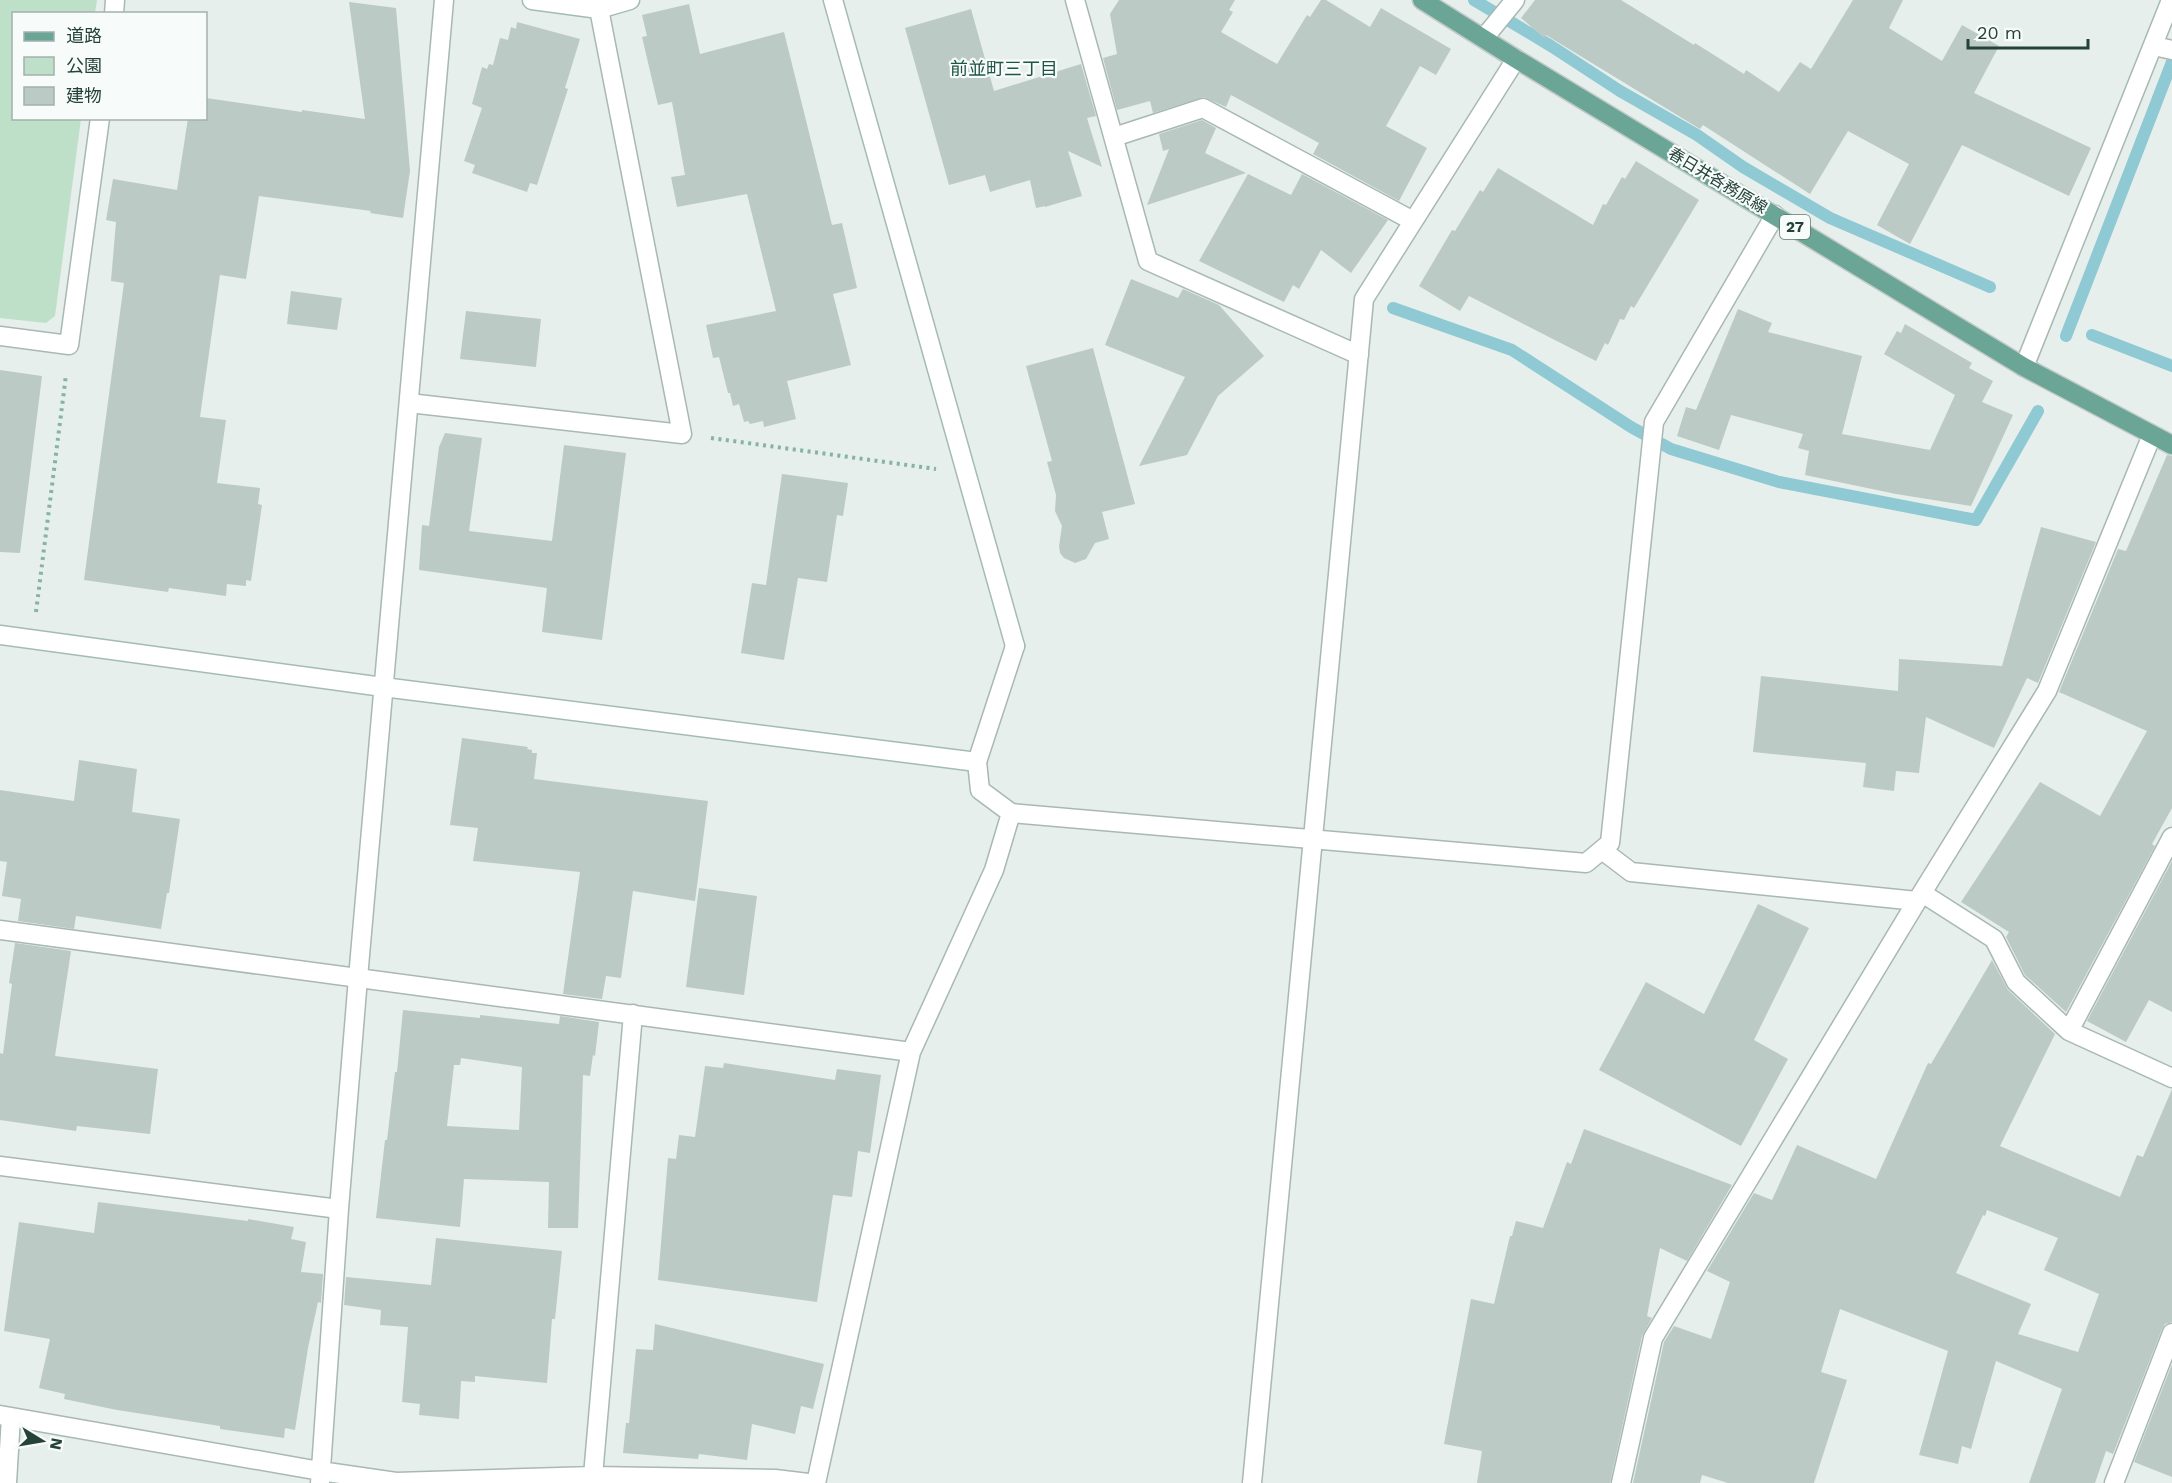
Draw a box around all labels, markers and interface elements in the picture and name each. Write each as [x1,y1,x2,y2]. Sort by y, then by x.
legend [12,12,207,120]
scale bar [1968,12,2088,50]
text: 20 m [1977,22,2022,43]
text: 道路 [66,25,102,46]
text: 公園 [66,55,102,76]
district label: 前並町三丁目 [950,58,1058,79]
text: 建物 [66,85,102,106]
street label: 春日井各務原線 [1665,143,1771,217]
road number: 27 [1780,215,1810,239]
north arrow [12,1411,72,1471]
text: N [46,1436,67,1451]

